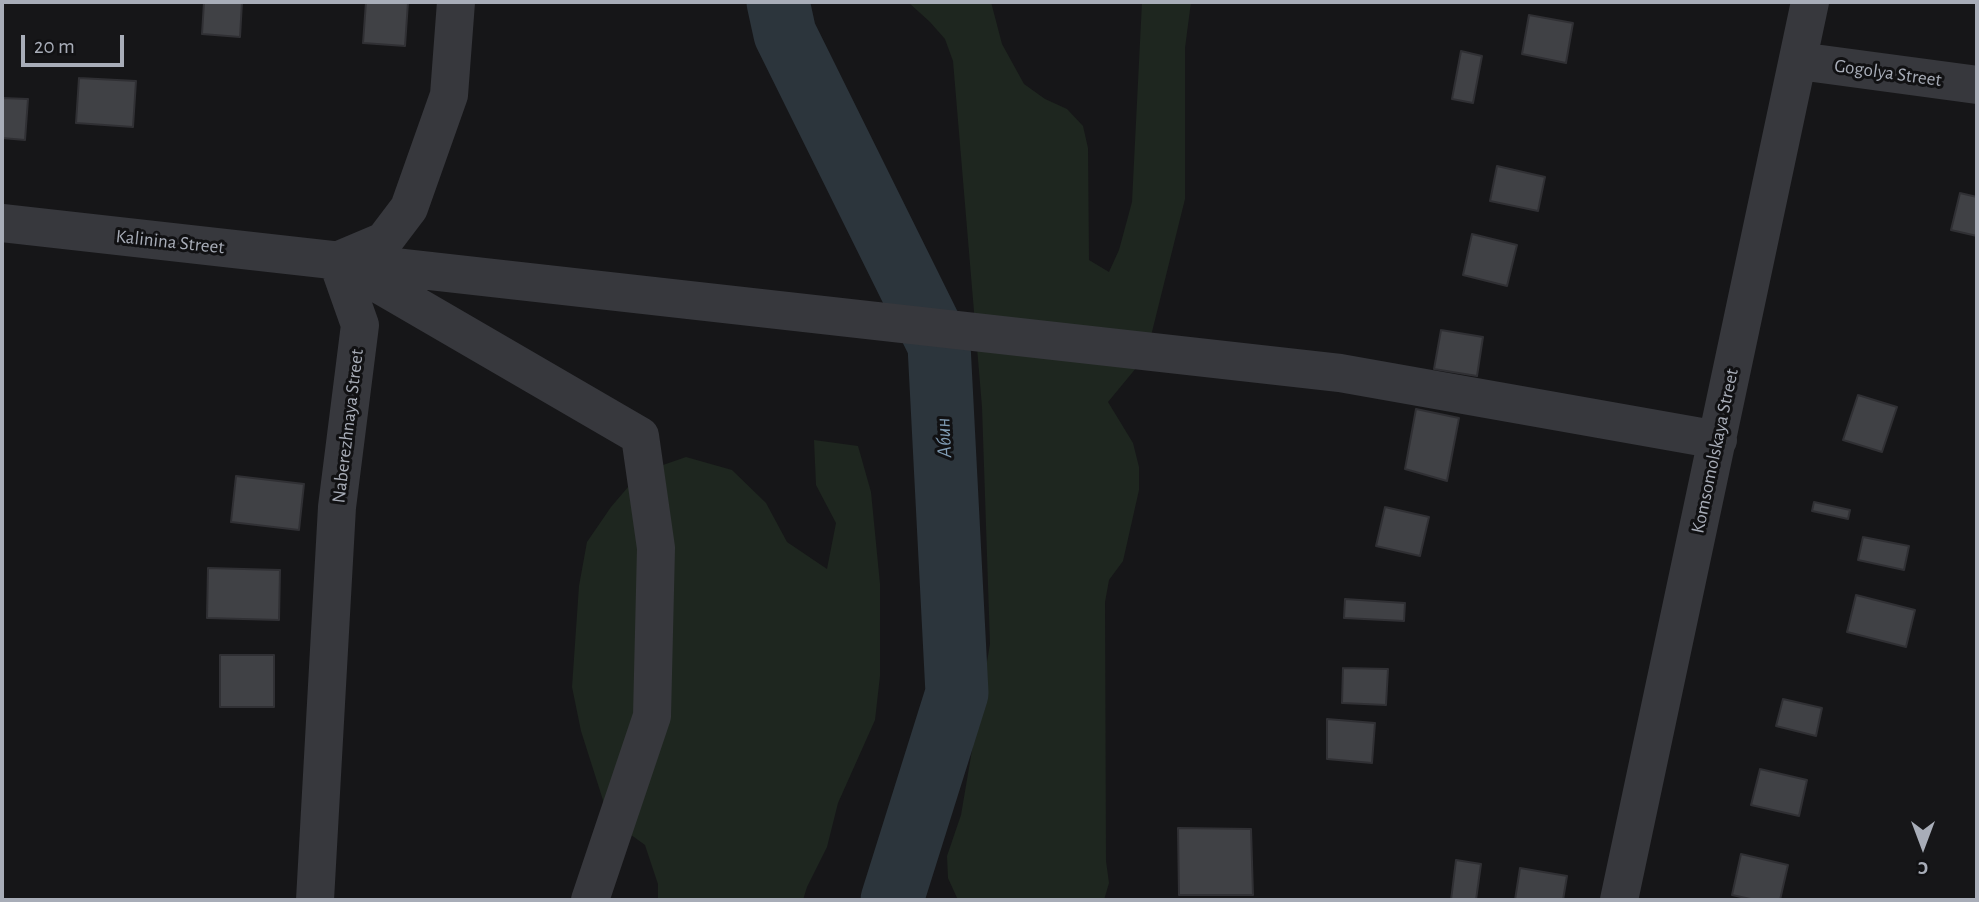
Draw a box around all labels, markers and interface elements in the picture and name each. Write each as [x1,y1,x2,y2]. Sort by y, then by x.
scale bar [24,21,128,65]
text: 20 m [34,36,75,57]
street label: Gogolya Street [1833,54,1943,92]
street label: Kalinina Street [115,225,225,259]
street label: Naberezhnaya Street [327,348,369,504]
street label: Komsomolskaya Street [1686,366,1744,536]
water label: Абин [930,417,958,459]
north arrow [1888,811,1958,881]
text: С [1918,858,1928,877]

